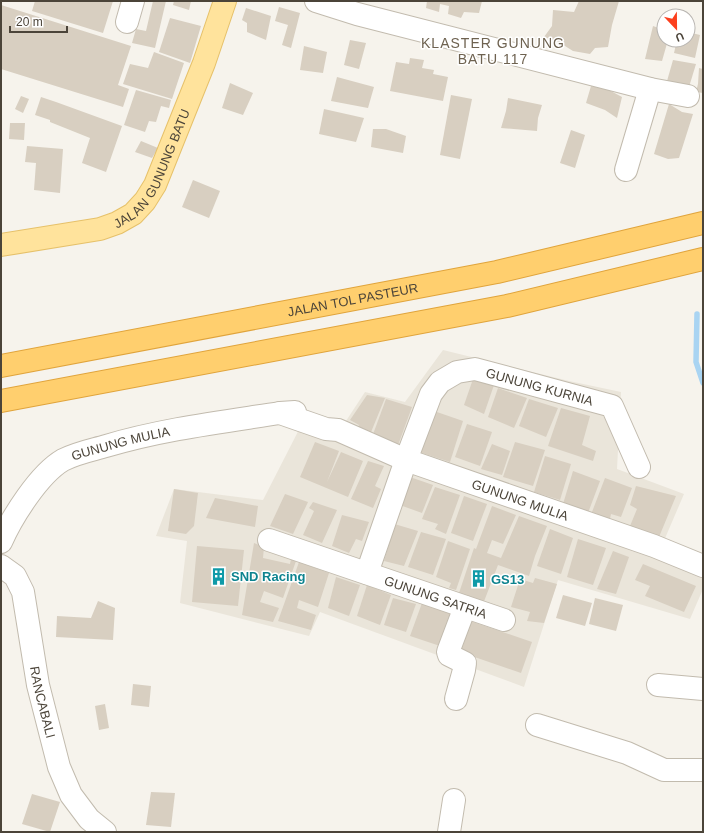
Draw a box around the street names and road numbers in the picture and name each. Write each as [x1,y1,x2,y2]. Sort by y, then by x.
street label: JALAN GUNUNG BATU [111,107,193,231]
street label: JALAN TOL PASTEUR [286,280,419,320]
street label: GUNUNG KURNIA [484,365,595,409]
street label: GUNUNG MULIA [69,424,171,464]
street label: GUNUNG MULIA [470,476,571,524]
street label: GUNUNG SATRIA [382,573,489,622]
street label: RANCABALI [27,665,58,740]

